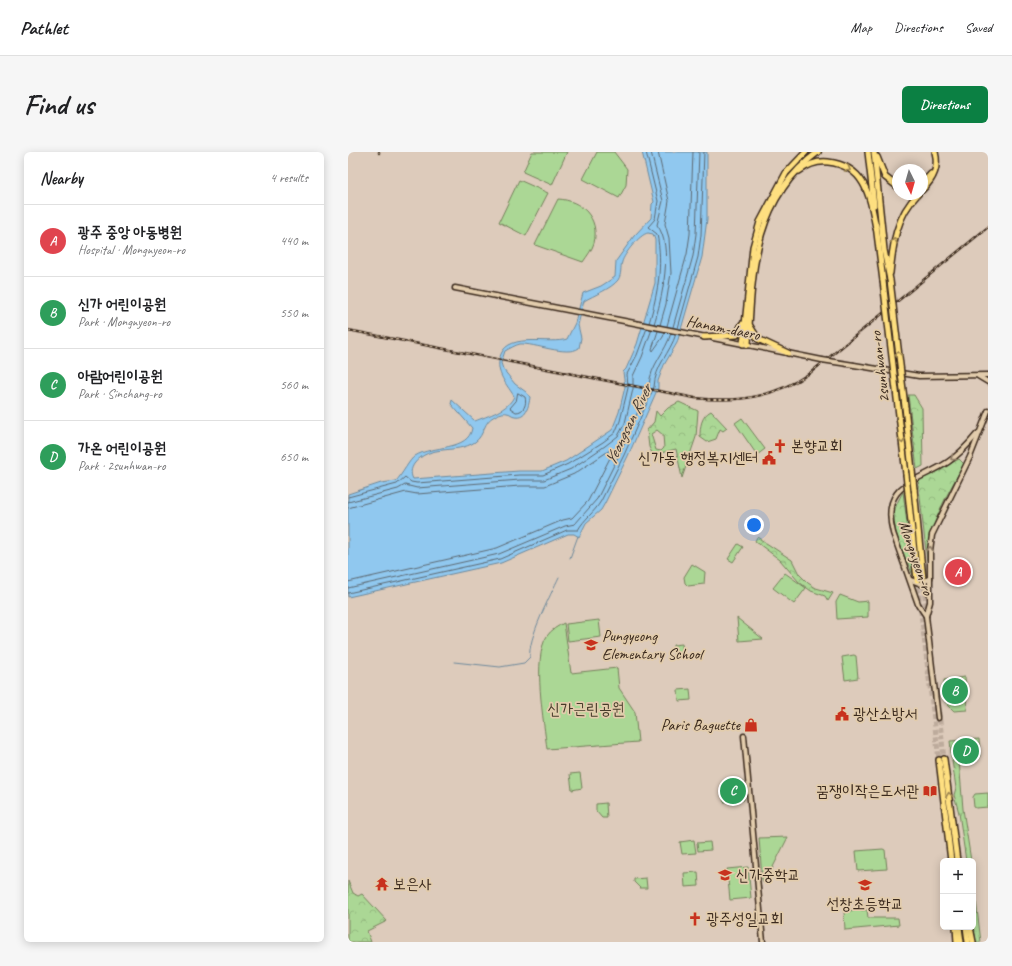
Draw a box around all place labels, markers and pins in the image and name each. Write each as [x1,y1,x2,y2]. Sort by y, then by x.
place label: 본향교회 [791,436,843,456]
church icon: 본향교회 [772,438,788,454]
place label: 신가동 행정복지센터 [638,448,758,468]
public building icon: 신가동 행정복지센터 [761,450,777,466]
pin: A [945,557,971,587]
place label: Pungyeong Elementary School [602,626,705,664]
school or university icon: Pungyeong Elementary School [583,637,599,653]
pin: B [942,676,968,706]
place label: 광산소방서 [853,704,917,724]
public building icon: 광산소방서 [834,706,850,722]
place label: Paris Baguette [661,715,742,735]
shop icon: Paris Baguette [743,717,759,733]
pin: D [953,736,979,766]
pin: C [720,776,746,806]
place label: 꿈쟁이작은도서관 [816,781,919,801]
library icon: 꿈쟁이작은도서관 [922,783,938,799]
place label: 신가중학교 [736,865,800,885]
school or university icon: 신가중학교 [717,867,733,883]
place label: 보은사 [393,874,432,894]
temple icon: 보은사 [374,876,390,892]
school or university icon: 선창초등학교 [857,877,873,893]
place label: 선창초등학교 [826,894,904,914]
place label: 광주성일교회 [706,909,783,929]
church icon: 광주성일교회 [687,911,703,927]

